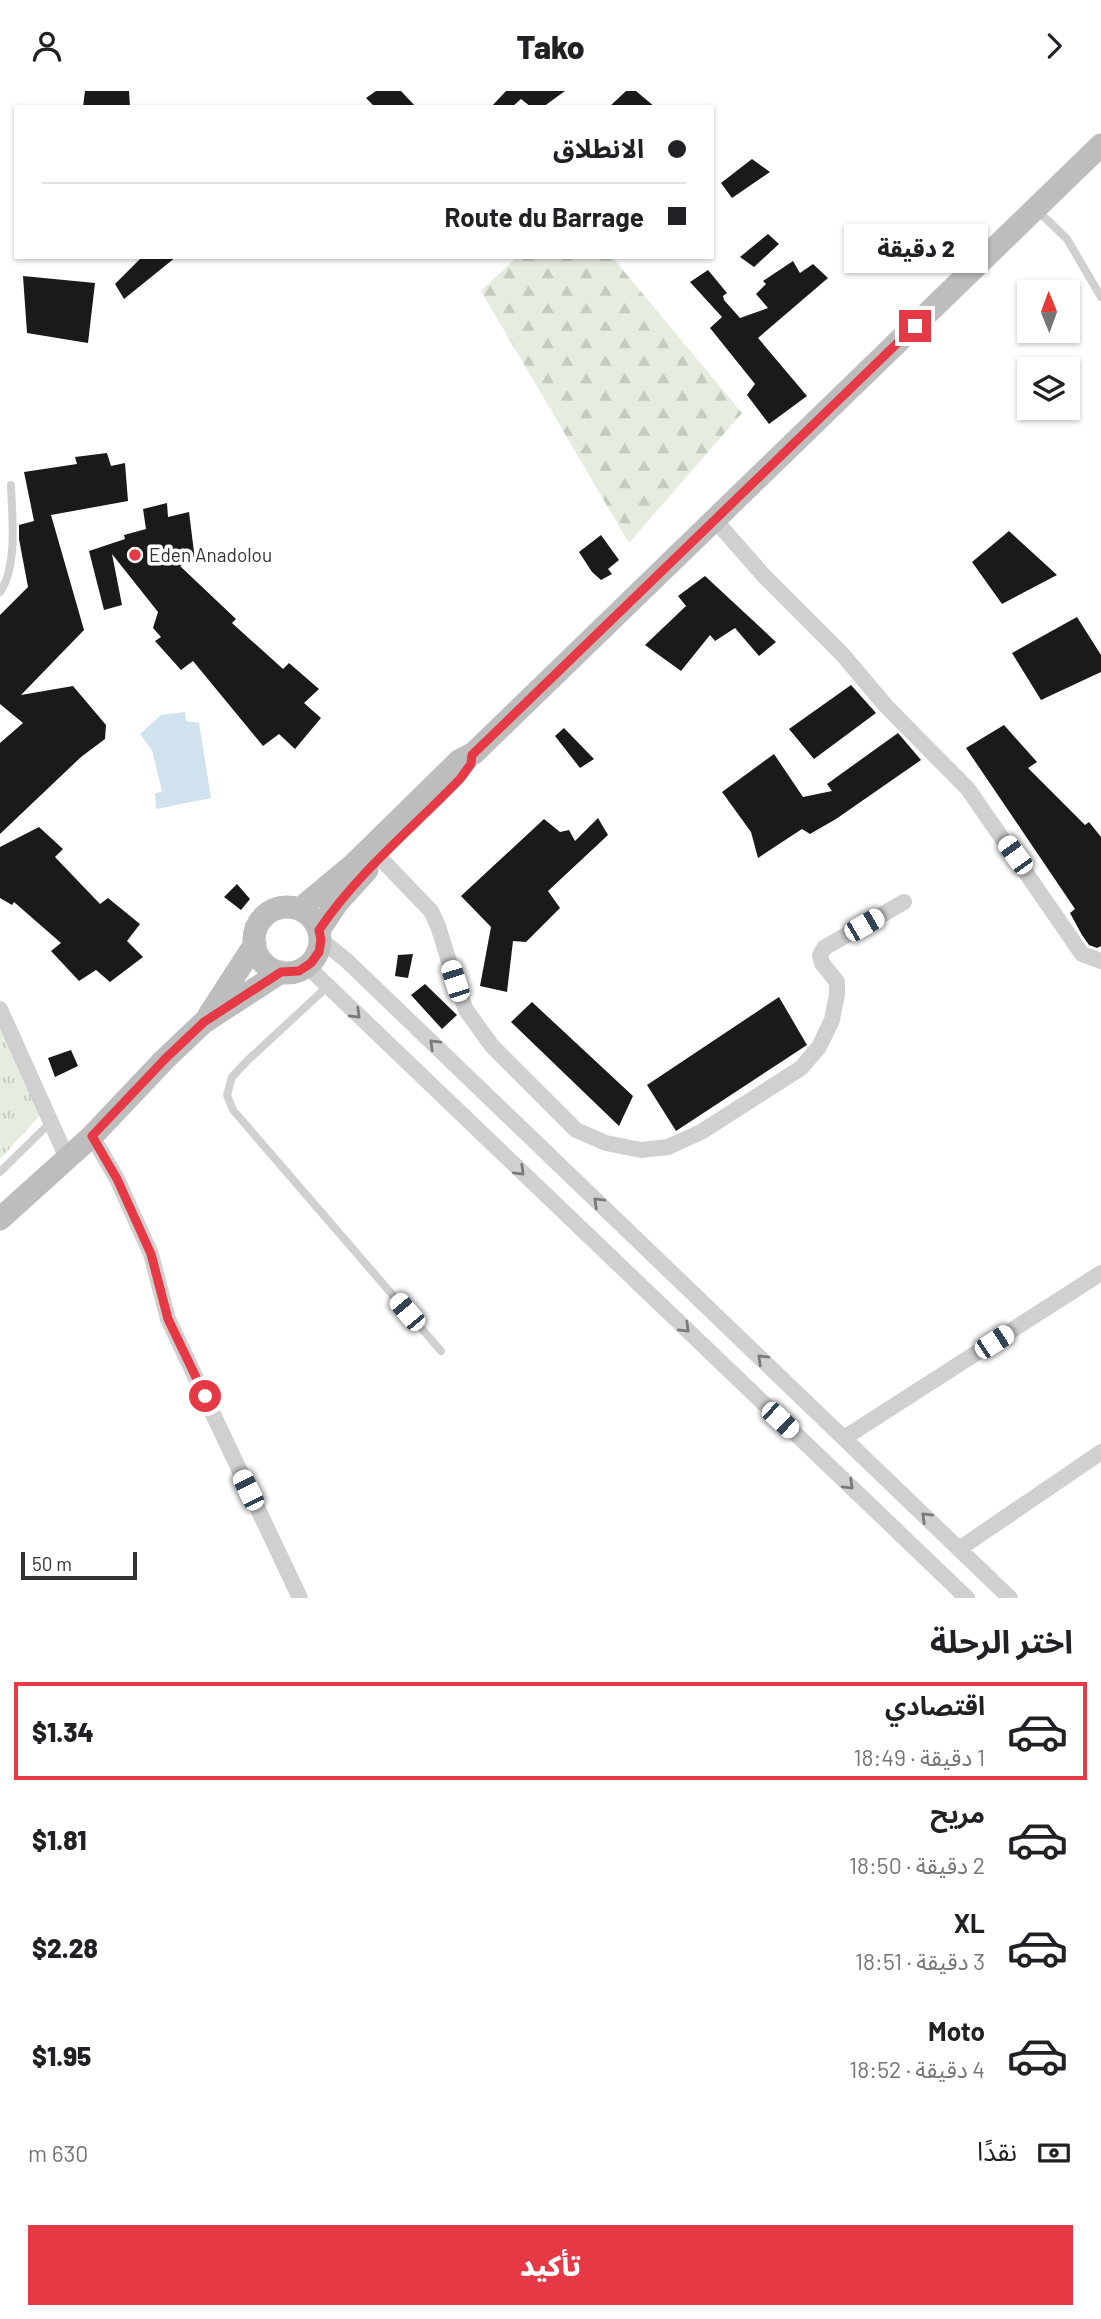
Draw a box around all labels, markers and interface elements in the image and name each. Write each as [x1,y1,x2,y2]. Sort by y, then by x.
icon: person [28,27,66,65]
text: Tako [516,27,585,65]
icon: forward [1035,27,1073,65]
text: الانطلاق [553,132,644,163]
text: Route du Barrage [444,201,644,232]
callout: 2 دقيقة [843,225,987,273]
text: 2 دقيقة [877,234,955,262]
north arrow [1017,280,1080,343]
map controls [1017,280,1080,420]
route end [899,310,931,342]
button: layers [1017,357,1080,420]
place label: Eden Anadolou [149,543,272,566]
marker: Eden Anadolou [127,547,143,563]
car [995,832,1036,878]
car [841,905,888,945]
car [439,958,472,1004]
one-way arrow [347,1005,360,1018]
one-way arrow [429,1040,442,1053]
one-way arrow [512,1162,525,1175]
one-way arrow [593,1197,606,1210]
car [386,1289,429,1335]
one-way arrow [676,1320,689,1332]
car [971,1322,1018,1362]
one-way arrow [757,1355,770,1368]
route start [189,1380,221,1412]
car [758,1398,803,1442]
car [230,1467,267,1513]
one-way arrow [841,1477,854,1490]
one-way arrow [921,1512,934,1525]
scale bar [21,1549,136,1581]
text: 50 m [32,1552,72,1575]
text: اختر الرحلة [930,1621,1073,1659]
text: اقتصادي [885,1689,985,1720]
icon: car [1006,1700,1069,1763]
text: $1.34 [32,1716,94,1747]
text: 1 دقيقة · 18:49 [853,1743,985,1771]
text: مريح [930,1797,985,1828]
icon: car [1006,1808,1069,1871]
text: $1.81 [32,1824,87,1855]
text: 2 دقيقة · 18:50 [849,1851,985,1879]
text: XL [954,1907,985,1938]
icon: car [1006,1916,1069,1979]
text: $2.28 [32,1932,98,1963]
text: 3 دقيقة · 18:51 [855,1947,985,1975]
text: Moto [928,2015,985,2046]
icon: car [1006,2024,1069,2087]
text: $1.95 [32,2040,91,2071]
text: 4 دقيقة · 18:52 [849,2055,985,2083]
icon: cash [1035,2134,1073,2172]
text: نقدًا [977,2135,1017,2166]
text: 630 m [28,2139,88,2167]
button: تأكيد [28,2225,1073,2305]

